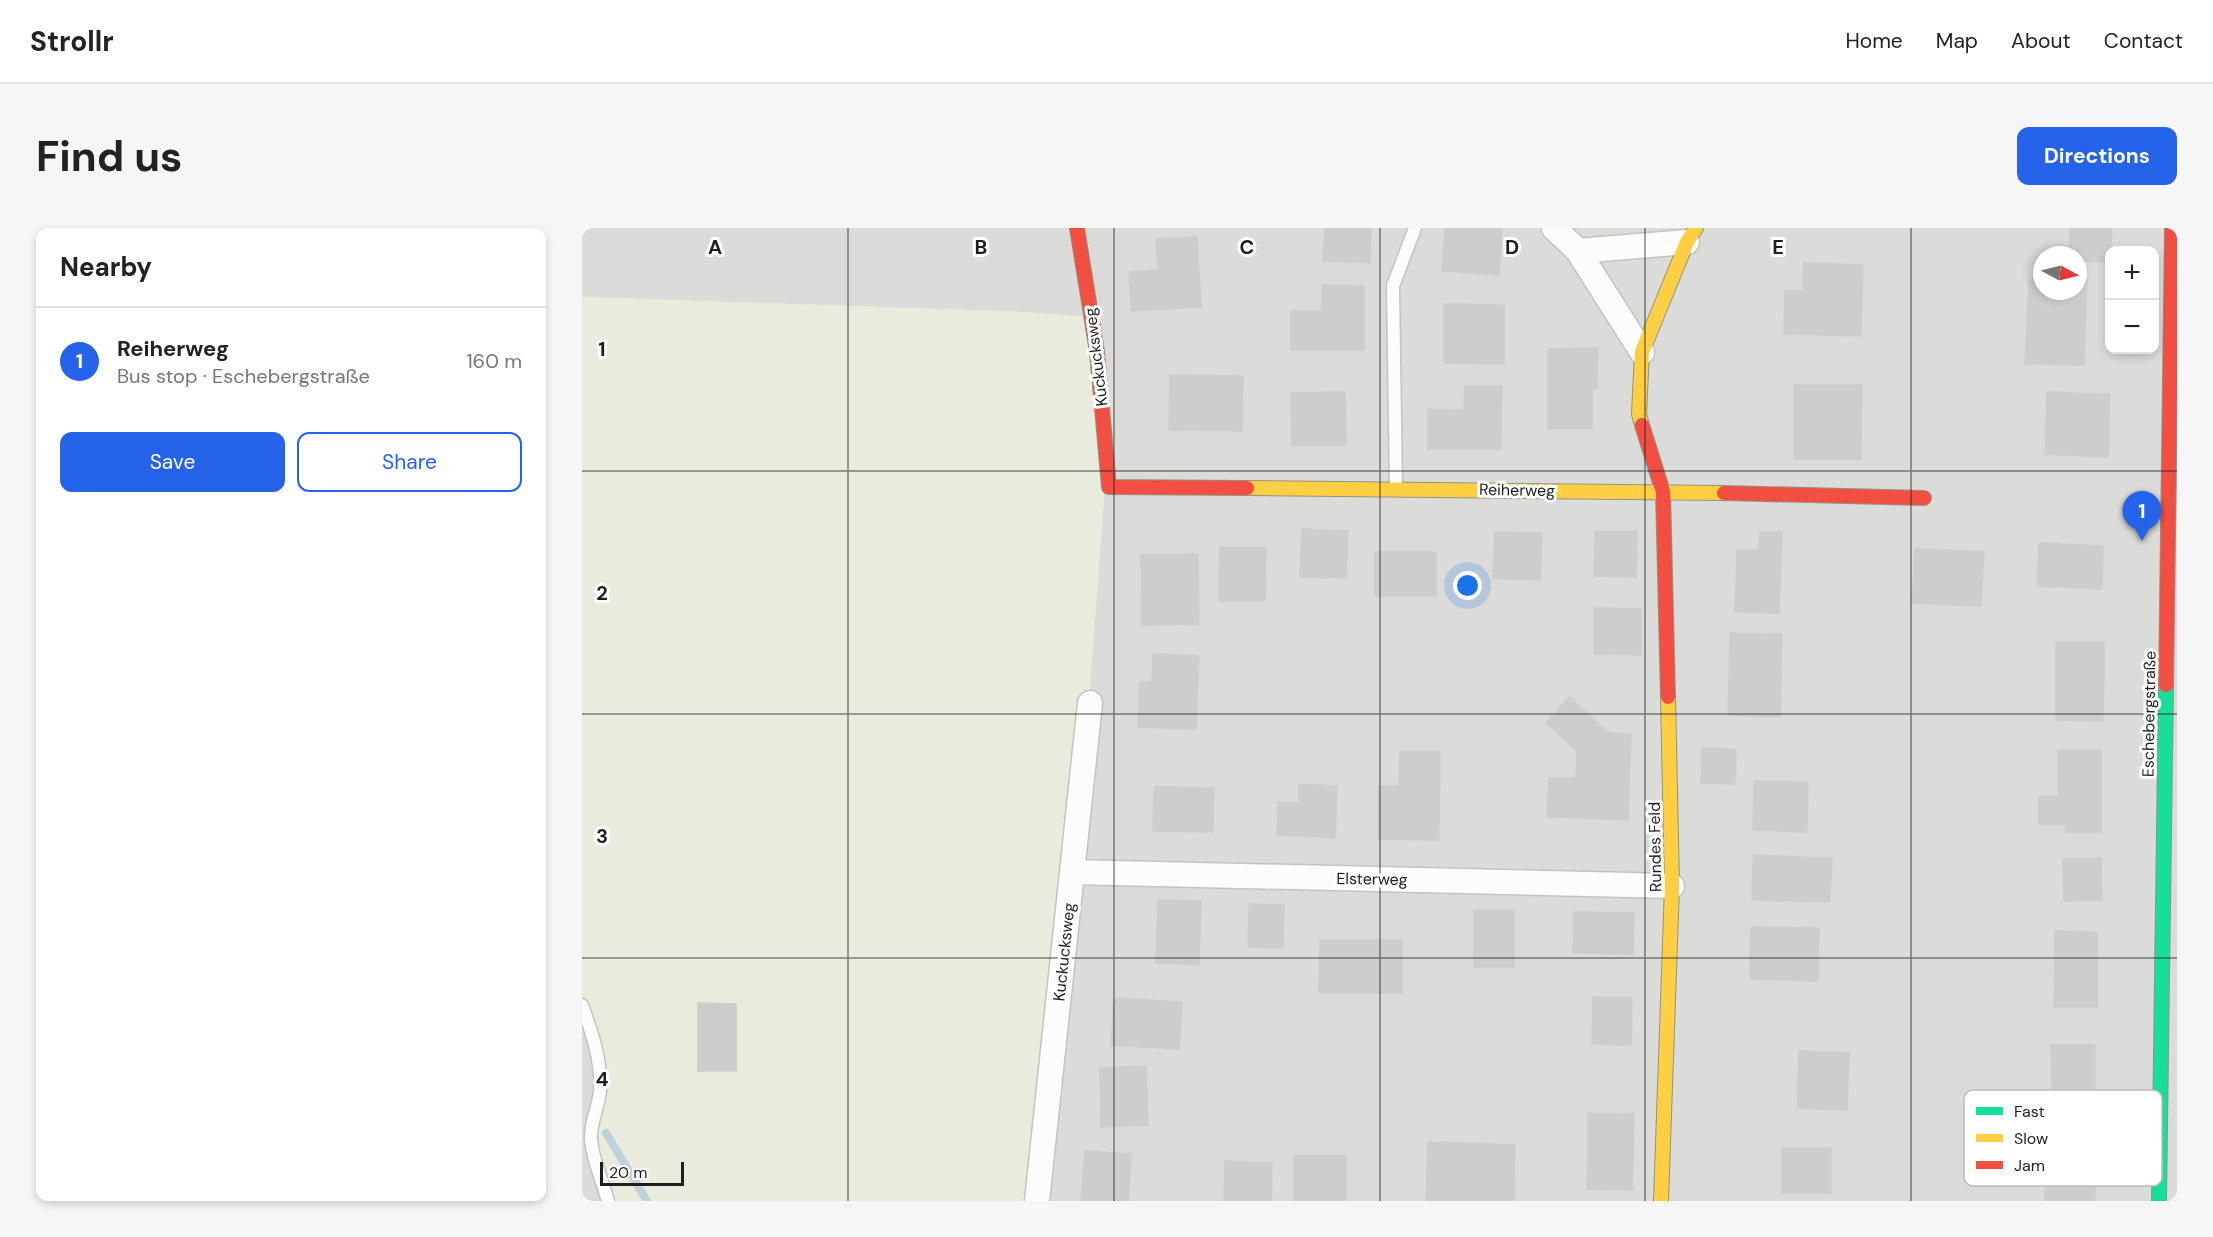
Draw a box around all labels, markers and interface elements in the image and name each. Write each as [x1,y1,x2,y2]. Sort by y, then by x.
text: Strollr [30,23,114,60]
text: Home [1845,27,1903,55]
text: Map [1936,27,1978,55]
text: About [2011,27,2071,55]
text: Contact [2104,27,2183,55]
button: Directions [2017,127,2177,185]
text: Find us [36,129,182,184]
text: A [708,234,722,260]
text: B [975,234,987,260]
text: C [1240,234,1254,260]
text: D [1505,234,1519,260]
text: E [1772,234,1784,260]
north arrow [2033,246,2087,300]
map controls [2105,246,2159,354]
button: + [2105,246,2159,300]
text: Nearby [60,250,152,284]
button: − [2105,300,2159,354]
street label: Kuckucksweg [1080,307,1112,407]
text: Reiherweg [117,334,229,363]
text: 1 [598,336,606,362]
text: 1 [76,348,83,374]
text: 160 m [466,348,522,374]
text: Bus stop · Eschebergstraße [117,363,370,389]
button: Save [60,432,285,492]
button: Share [297,432,522,492]
street label: Reiherweg [1479,479,1555,501]
pin: 1 [2122,492,2162,541]
your location [1453,571,1482,600]
text: 2 [596,580,608,606]
street label: Eschebergstraße [2137,651,2161,777]
street label: Rundes Feld [1644,802,1666,892]
text: 3 [596,823,608,849]
street label: Elsterweg [1336,868,1408,890]
street label: Kuckucksweg [1048,902,1080,1002]
text: 4 [596,1066,609,1092]
legend [1964,1090,2162,1186]
text: Fast [2014,1101,2045,1122]
text: Slow [2014,1128,2048,1149]
text: Jam [2014,1155,2045,1176]
scale bar [600,1159,684,1186]
text: 20 m [609,1162,648,1183]

